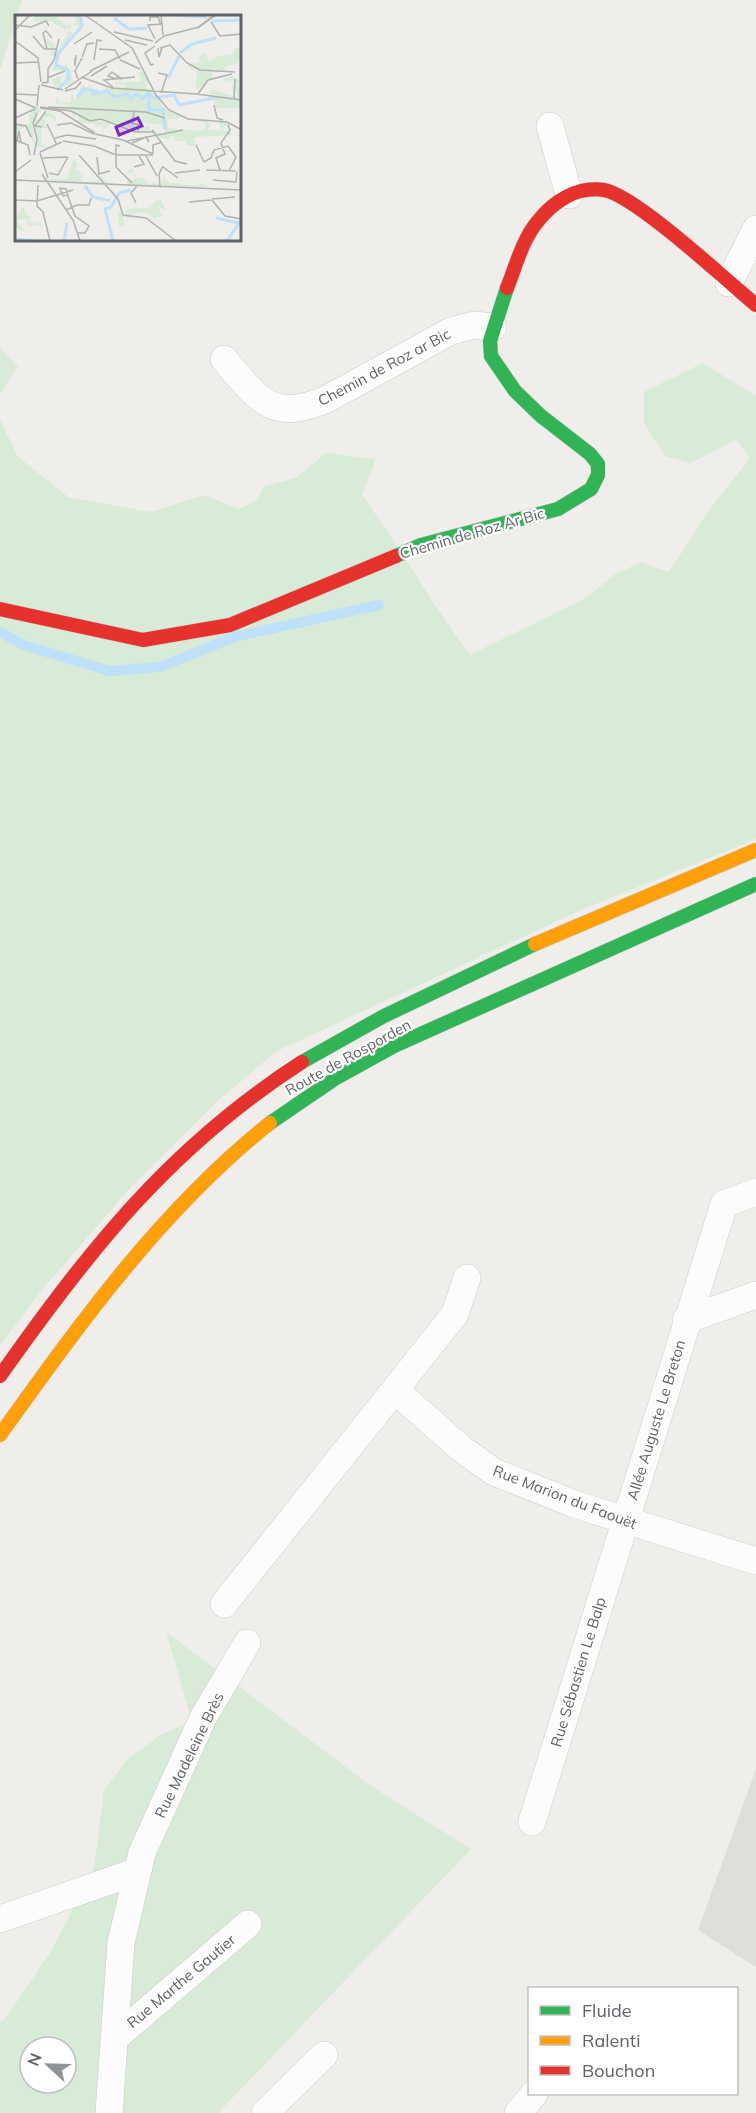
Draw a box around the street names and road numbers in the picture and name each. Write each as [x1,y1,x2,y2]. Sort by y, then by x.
street label: Chemin de Roz ar Bic [314,324,454,410]
street label: Chemin de Roz Ar Bic [397,503,547,563]
street label: Route de Rosporden [282,1015,414,1099]
street label: Allée Auguste Le Breton [623,1337,689,1503]
street label: Rue Marion du Faouët [490,1461,640,1533]
street label: Rue Sébastien Le Balp [546,1595,610,1749]
street label: Rue Madeleine Brès [150,1689,228,1821]
street label: Rue Marthe Gautier [123,1930,240,2032]

